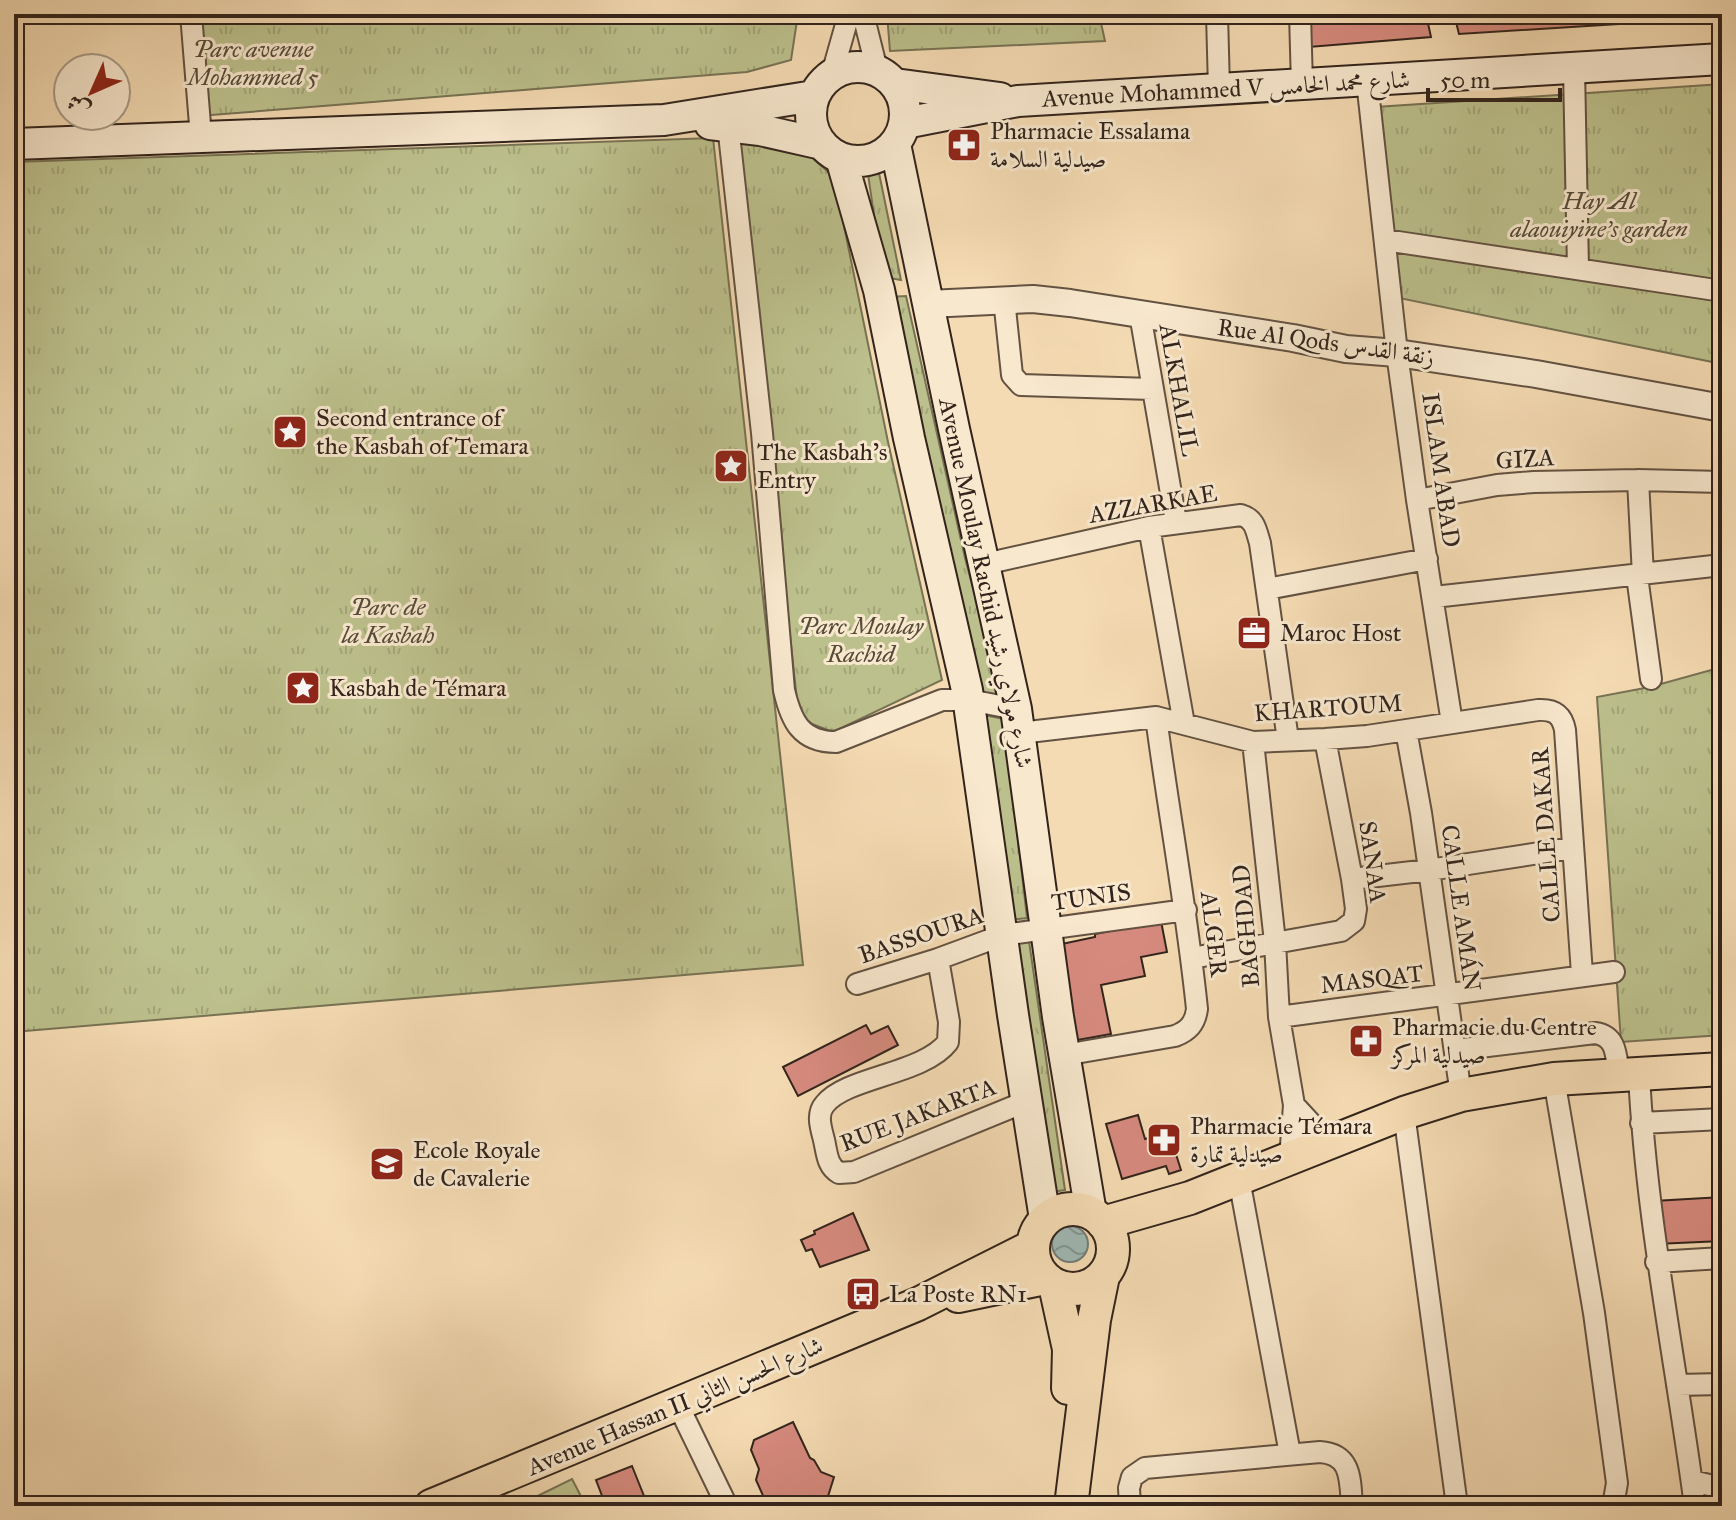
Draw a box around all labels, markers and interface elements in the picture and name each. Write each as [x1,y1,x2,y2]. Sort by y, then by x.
park label: Parc avenue Mohammed 5 [185,34,319,92]
north arrow [52,52,132,132]
scale bar [1428,52,1560,102]
street label: Avenue Mohammed V شارع محمد الخامس [1040,64,1411,119]
text: 50 m [1440,65,1490,95]
text: ش [61,89,95,123]
place label: Pharmacie Essalama صيدلية السلامة [990,116,1191,174]
pharmacy icon: Pharmacie Essalama صيدلية السلامة [945,126,983,164]
park label: Hay Al alaouiyine's garden [1510,186,1688,244]
street label: Rue Al Qods زنقة القدس [1216,312,1436,372]
street label: ALKHALIL [1152,321,1205,459]
street label: ISLAM ABAD [1415,391,1467,549]
street label: Avenue Moulay Rachid شارع مولاي رشيد [927,394,1040,772]
place label: Second entrance of the Kasbah of Temara [316,403,529,461]
place icon: Second entrance of the Kasbah of Temara [271,413,309,451]
place label: The Kasbah's Entry [757,437,887,495]
street label: GIZA [1495,442,1555,476]
place icon: The Kasbah's Entry [712,447,750,485]
street label: AZZARKAE [1086,478,1219,530]
park label: Parc de la Kasbah [341,592,435,650]
park label: Parc Moulay Rachid [799,611,924,669]
office icon: Maroc Host [1235,614,1273,652]
place label: Maroc Host [1280,618,1402,648]
place icon: Kasbah de Témara [284,669,322,707]
place label: Kasbah de Témara [329,673,507,703]
street label: KHARTOUM [1253,688,1403,728]
street label: CALLE DAKAR [1525,746,1567,923]
street label: SANAA [1352,819,1394,905]
street label: CALLE AMÁN [1434,823,1488,993]
street label: BAGHDAD [1226,863,1266,989]
street label: TUNIS [1049,877,1133,917]
street label: ALGER [1194,889,1234,979]
street label: BASSOURA [855,900,987,970]
street label: MASQAT [1319,958,1425,1000]
place label: Pharmacie du Centre صيدلية المركز [1389,1012,1597,1070]
pharmacy icon: Pharmacie du Centre صيدلية المركز [1347,1022,1385,1060]
street label: RUE JAKARTA [836,1071,1000,1159]
place label: Pharmacie Témara صيدلية تمارة [1190,1111,1373,1169]
pharmacy icon: Pharmacie Témara صيدلية تمارة [1145,1121,1183,1159]
place label: Ecole Royale de Cavalerie [413,1135,541,1193]
school or university icon: Ecole Royale de Cavalerie [368,1145,406,1183]
bus stop icon: La Poste RN1 [844,1275,882,1313]
place label: La Poste RN1 [889,1279,1027,1309]
street label: Avenue Hassan II شارع الحسن الثاني [521,1330,830,1487]

